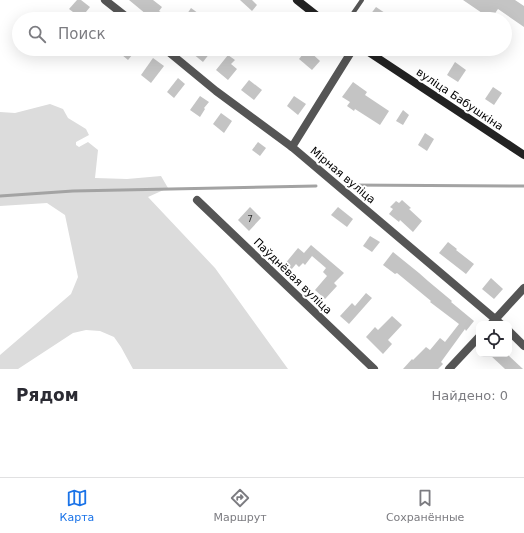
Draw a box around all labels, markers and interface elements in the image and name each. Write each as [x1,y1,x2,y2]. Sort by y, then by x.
search box [12,12,512,56]
icon: search [26,23,48,45]
text: Поиск [58,25,106,43]
street label: вуліца Бабушкіна [414,65,506,133]
street label: Мірная вуліца [308,144,378,206]
house number: 7 [247,214,253,224]
street label: Паўднёвая вуліца [251,236,334,317]
map controls [476,321,512,357]
button: locate [476,321,512,357]
text: Рядом [16,385,79,405]
text: Найдено: 0 [432,388,508,403]
tab: Карта [60,487,94,524]
tab: Маршрут [214,487,267,524]
tab: Сохранённые [386,487,464,524]

